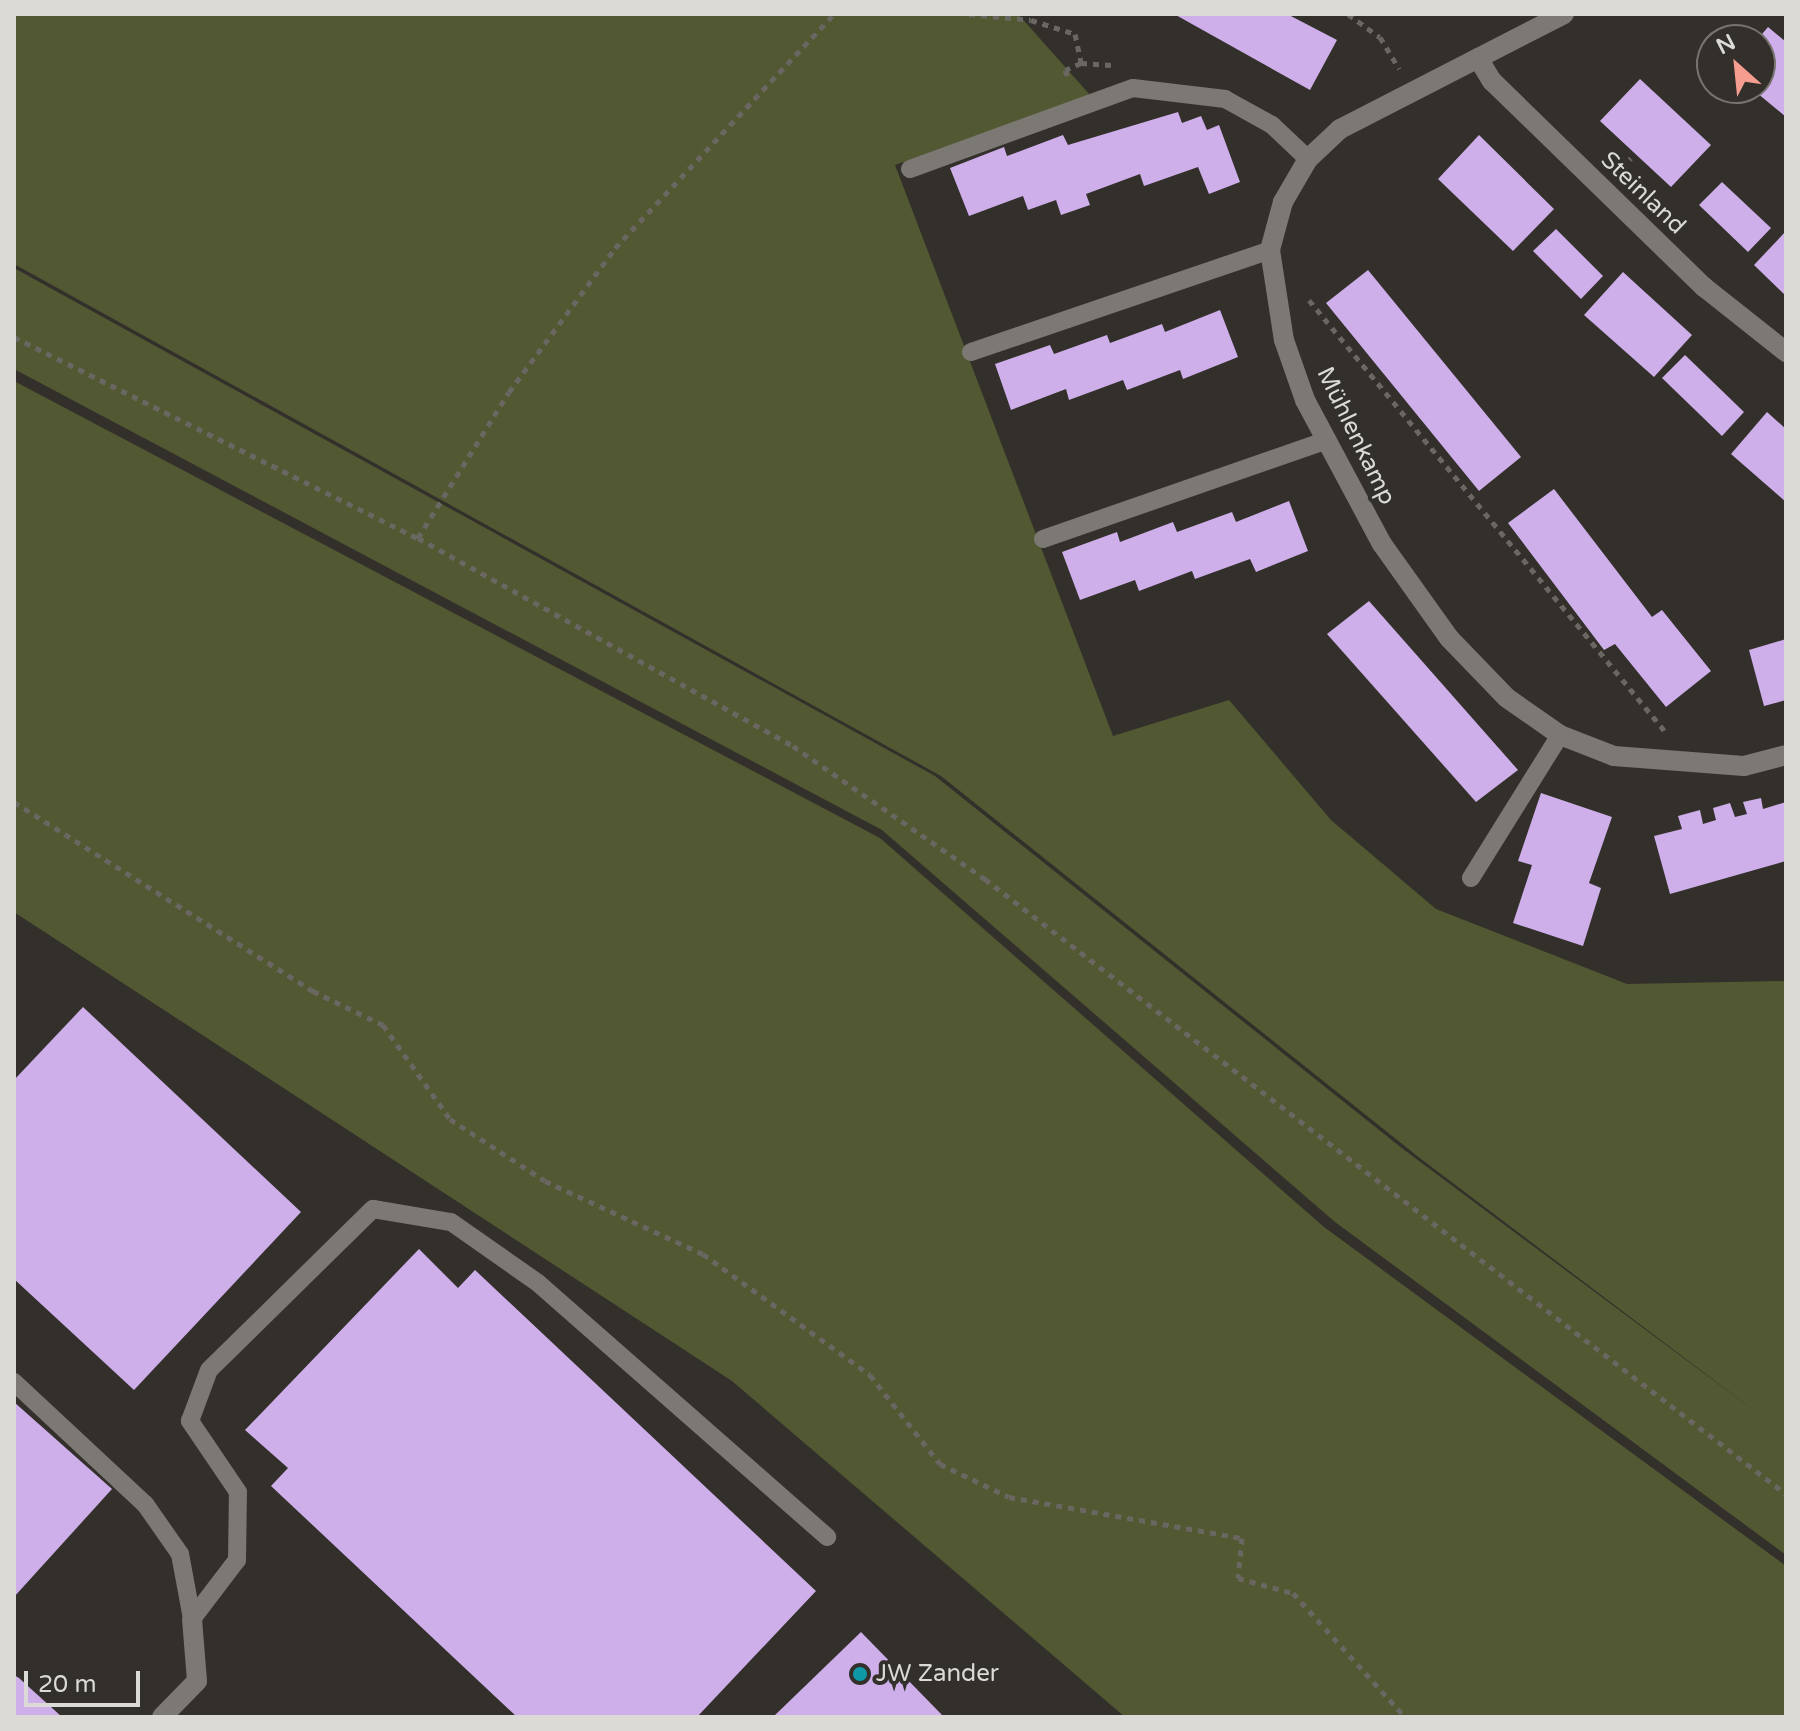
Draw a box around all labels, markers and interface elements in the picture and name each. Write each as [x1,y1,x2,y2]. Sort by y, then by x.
north arrow [1696,24,1776,104]
text: N [1712,29,1740,60]
street label: Steinland [1595,146,1691,240]
street label: Mühlenkamp [1310,362,1402,510]
scale bar [28,1655,144,1705]
place label: JW Zander [876,1660,999,1688]
marker: JW Zander [851,1665,869,1683]
text: 20 m [38,1670,96,1699]

